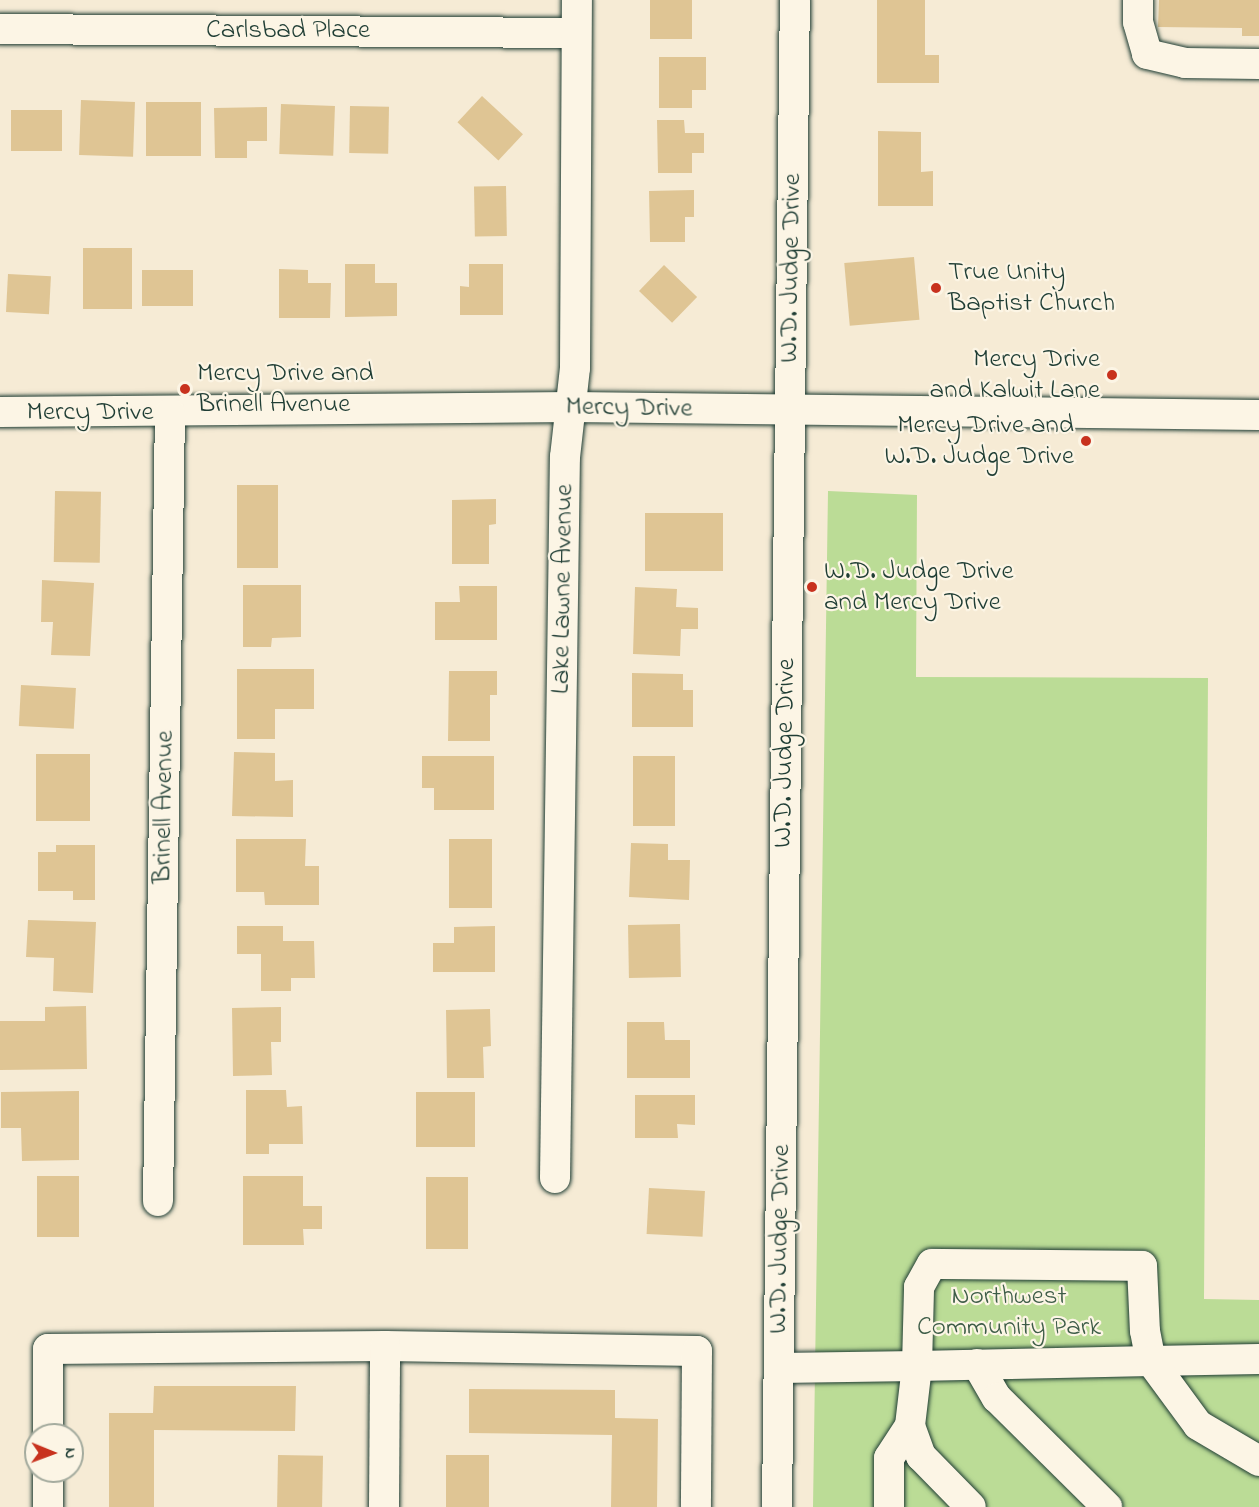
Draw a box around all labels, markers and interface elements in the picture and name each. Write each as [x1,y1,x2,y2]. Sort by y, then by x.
street label: Carlsbad Place [206,15,370,47]
street label: W.D. Judge Drive [773,173,809,363]
place label: True Unity Baptist Church [948,256,1115,319]
marker: True Unity Baptist Church [929,281,943,295]
place label: Mercy Drive and Kalwit Lane [930,343,1100,406]
place label: Mercy Drive and Brinell Avenue [197,357,374,420]
marker: Mercy Drive and Kalwit Lane [1105,368,1119,382]
marker: Mercy Drive and Brinell Avenue [178,382,192,396]
street label: Mercy Drive [565,391,693,425]
street label: Mercy Drive [27,397,153,429]
place label: Mercy Drive and W.D. Judge Drive [884,409,1074,472]
marker: Mercy Drive and W.D. Judge Drive [1079,434,1093,448]
street label: Lake Lawne Avenue [545,484,581,694]
place label: W.D. Judge Drive and Mercy Drive [824,555,1014,618]
marker: W.D. Judge Drive and Mercy Drive [805,580,819,594]
street label: W.D. Judge Drive [767,658,803,848]
street label: Brinell Avenue [146,730,182,884]
street label: W.D. Judge Drive [762,1144,798,1334]
park label: Northwest Community Park [917,1280,1101,1343]
north arrow [24,1423,84,1483]
text: N [58,1448,82,1459]

